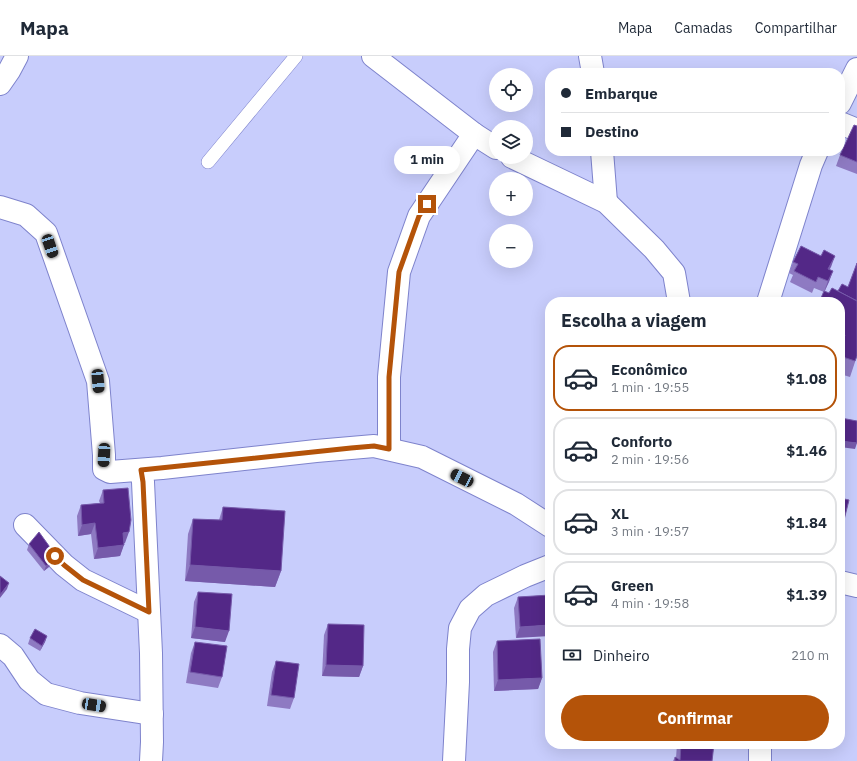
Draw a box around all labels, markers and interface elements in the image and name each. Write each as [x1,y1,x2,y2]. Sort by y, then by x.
text: Mapa [20,16,69,40]
text: Mapa [618,19,652,37]
text: Camadas [674,19,733,37]
text: Compartilhar [755,19,837,37]
map controls [489,68,533,268]
button: locate [489,68,533,112]
text: Embarque [585,84,658,103]
button: layers [489,120,533,164]
text: Destino [585,122,639,141]
callout: 1 min [394,146,460,174]
text: 1 min [410,151,444,168]
button: + [489,172,533,216]
route end [418,195,436,213]
button: − [489,224,533,268]
car [40,233,60,259]
text: Escolha a viagem [561,309,707,332]
icon: car [563,360,599,396]
text: Econômico [611,360,687,379]
car [91,369,105,393]
text: $1.08 [786,369,827,388]
text: 1 min · 19:55 [611,379,689,396]
icon: car [563,432,599,468]
text: Conforto [611,432,672,451]
text: $1.46 [786,441,827,460]
car [97,443,111,467]
text: 2 min · 19:56 [611,451,689,468]
car [449,467,475,489]
icon: car [563,504,599,540]
text: XL [611,504,629,523]
text: $1.84 [786,513,827,532]
text: 3 min · 19:57 [611,523,689,540]
route start [46,547,64,565]
icon: car [563,576,599,612]
text: Green [611,576,654,595]
text: $1.39 [786,585,827,604]
text: 4 min · 19:58 [611,595,689,612]
icon: cash [561,644,583,666]
text: Dinheiro [593,646,650,665]
text: 210 m [791,647,829,664]
button: Confirmar [561,695,829,741]
car [81,697,107,713]

